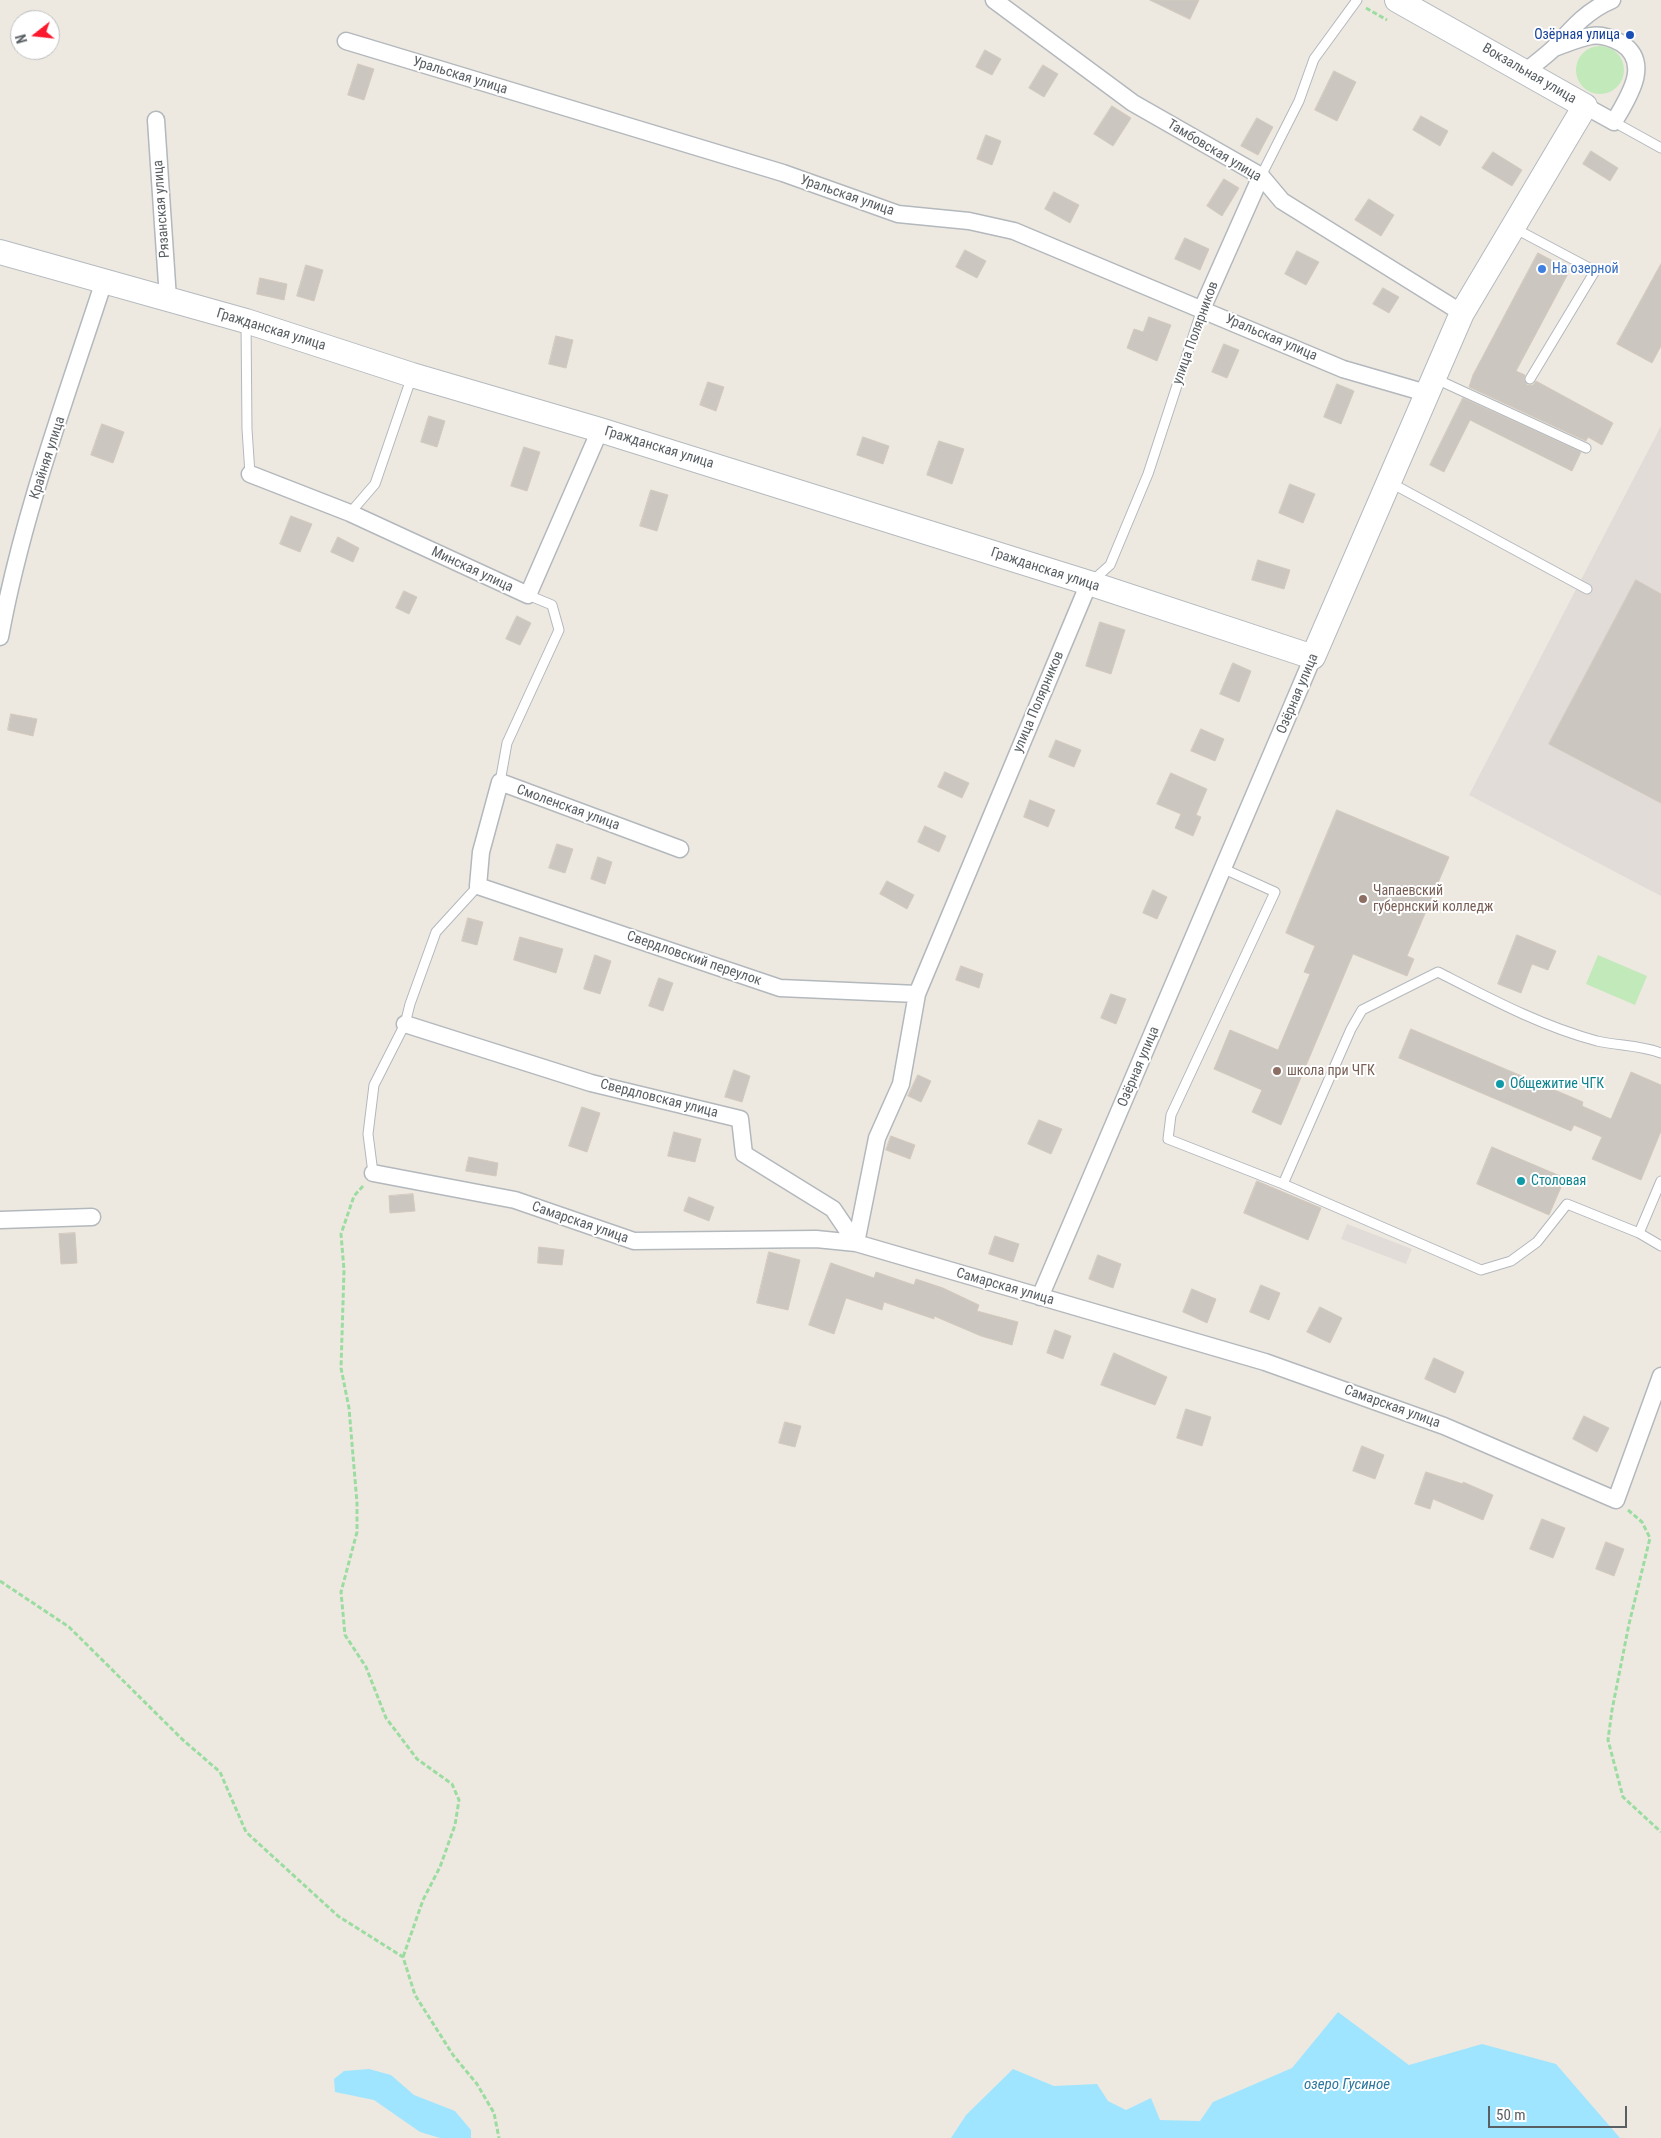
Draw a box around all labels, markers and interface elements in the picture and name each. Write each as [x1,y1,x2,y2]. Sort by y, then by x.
north arrow [10,10,60,60]
place label: Озёрная улица [1534,27,1620,43]
marker: Озёрная улица [1624,29,1636,41]
text: N [13,33,30,45]
street label: Вокзальная улица [1479,40,1579,108]
street label: Уральская улица [411,54,509,98]
street label: Тамбовская улица [1164,116,1264,186]
street label: Рязанская улица [150,159,174,259]
street label: Уральская улица [798,172,896,220]
place label: На озерной [1552,261,1619,277]
marker: На озерной [1536,263,1548,275]
street label: улица Полярников [1170,279,1222,387]
street label: Гражданская улица [214,305,328,355]
street label: Уральская улица [1223,311,1319,365]
street label: Крайняя улица [27,414,69,502]
street label: Гражданская улица [602,423,716,473]
street label: Минская улица [428,544,516,596]
street label: Гражданская улица [988,544,1102,596]
street label: улица Полярников [1010,649,1068,755]
street label: Озёрная улица [1274,651,1322,737]
street label: Смоленская улица [514,782,622,834]
place label: Чапаевский губернский колледж [1373,883,1493,916]
marker: Чапаевский губернский колледж [1357,893,1369,905]
street label: Свердловский переулок [624,928,764,990]
street label: Озёрная улица [1115,1024,1163,1110]
place label: школа при ЧГК [1287,1063,1375,1079]
marker: школа при ЧГК [1271,1065,1283,1077]
street label: Свердловская улица [598,1076,720,1122]
place label: Общежитие ЧГК [1510,1076,1604,1092]
marker: Общежитие ЧГК [1494,1078,1506,1090]
place label: Столовая [1531,1173,1586,1189]
marker: Столовая [1515,1175,1527,1187]
street label: Самарская улица [529,1199,631,1247]
street label: Самарская улица [954,1265,1056,1309]
street label: Самарская улица [1342,1382,1442,1432]
water label: озеро Гусиное [1304,2076,1390,2094]
scale bar [1491,2096,1630,2128]
text: 50 m [1496,2106,1526,2124]

